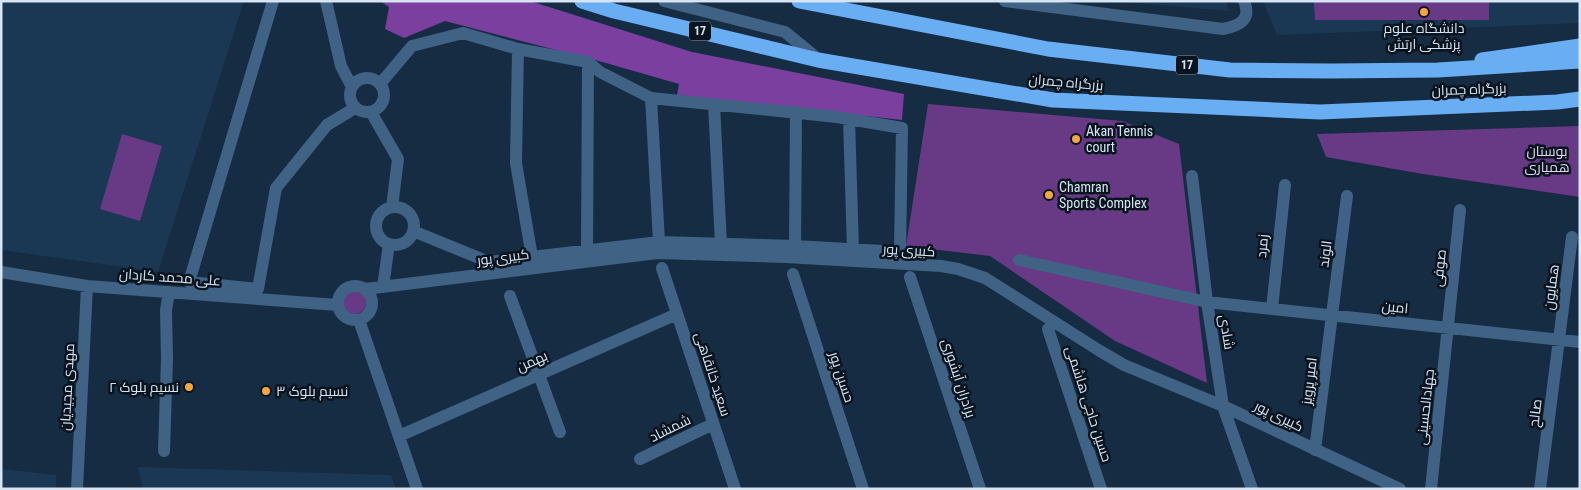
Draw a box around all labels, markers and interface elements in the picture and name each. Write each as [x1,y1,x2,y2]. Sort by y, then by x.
marker: دانشگاه علوم پزشکی ارتش [1418,6,1430,18]
place label: دانشگاه علوم پزشکی ارتش [1383,20,1465,54]
road number: 17 [689,22,711,40]
road number: 17 [1176,56,1198,74]
street label: بزرگراه چمران [1028,71,1104,95]
street label: بزرگراه چمران [1431,80,1507,100]
place label: Akan Tennis court [1086,123,1153,155]
marker: Akan Tennis court [1070,133,1082,145]
park label: بوستان همیاری [1524,143,1570,175]
place label: Chamran Sports Complex [1059,179,1147,211]
marker: Chamran Sports Complex [1043,189,1055,201]
street label: زمرد [1253,234,1271,258]
street label: الوند [1315,240,1335,268]
street label: کبیری پور [881,241,936,261]
street label: کبیری پور [475,246,530,270]
street label: صوفی [1429,248,1449,288]
street label: همایون [1540,263,1562,311]
street label: علی محمد کاردان [118,265,222,289]
street label: امین [1381,298,1409,316]
street label: شادی [1216,313,1238,351]
street label: سعید خانقاهی [692,330,734,418]
street label: برادران آبشوری [939,336,979,420]
street label: مهدی مجیدیان [57,343,77,431]
street label: حسین حاجی هاشمی [1063,344,1115,464]
street label: بهمن [514,347,550,375]
street label: حسین پور [824,349,858,405]
street label: امیر پرویز [1298,356,1322,407]
street label: جهادالحسینی [1413,368,1437,446]
place label: نسیم بلوک ۲ [109,379,179,397]
marker: نسیم بلوک ۲ [183,381,195,393]
place label: نسیم بلوک ۳ [276,383,348,401]
marker: نسیم بلوک ۳ [260,385,272,397]
street label: کبیری پور [1250,397,1306,436]
street label: صالح [1525,398,1546,428]
street label: شمشاد [647,411,693,445]

